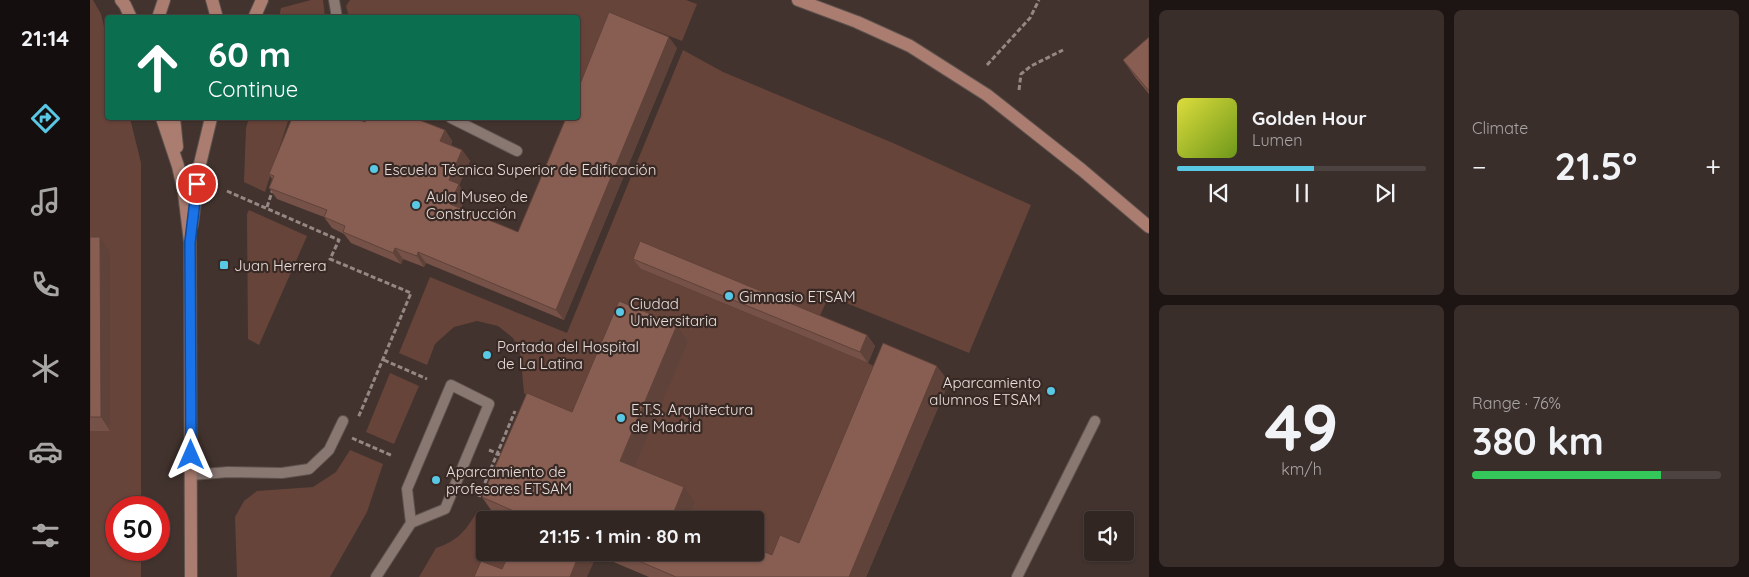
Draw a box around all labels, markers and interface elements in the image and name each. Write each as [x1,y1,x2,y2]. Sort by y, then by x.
text: 21:14 [21,24,69,52]
text: 60 m [208,32,291,76]
icon: ahead [125,35,190,100]
text: Continue [208,75,298,103]
icon: directions [28,101,63,136]
text: Golden Hour [1252,106,1367,130]
text: Climate [1472,118,1528,138]
text: Lumen [1252,130,1303,150]
text: 21.5° [1555,142,1637,190]
text: − [1472,149,1487,184]
text: + [1705,149,1721,184]
place label: Escuela Técnica Superior de Edificación [384,160,656,179]
pin [176,163,218,205]
marker: Escuela Técnica Superior de Edificación [368,163,380,175]
icon: arrive [183,170,211,198]
icon: previous [1205,179,1233,207]
icon: pause [1288,179,1316,207]
icon: next [1371,179,1399,207]
icon: music [28,184,63,219]
place label: Aula Museo de Construcción [426,187,528,223]
marker: Aula Museo de Construcción [410,199,422,211]
place label: Juan Herrera [234,256,327,275]
marker: Juan Herrera [218,259,230,271]
icon: phone [28,267,63,302]
place label: Gimnasio ETSAM [739,287,856,306]
marker: Gimnasio ETSAM [723,290,735,302]
place label: Ciudad Universitaria [630,294,717,330]
marker: Ciudad Universitaria [614,306,626,318]
place label: Portada del Hospital de La Latina [497,337,639,373]
marker: Portada del Hospital de La Latina [481,349,493,361]
icon: climate [28,351,63,386]
place label: Aparcamiento alumnos ETSAM [929,373,1041,409]
marker: Aparcamiento alumnos ETSAM [1045,385,1057,397]
text: 49 [1265,386,1338,467]
text: Range · 76% [1472,393,1561,413]
place label: E.T.S. Arquitectura de Madrid [631,400,753,436]
marker: E.T.S. Arquitectura de Madrid [615,412,627,424]
text: 380 km [1472,417,1604,465]
position arrow [164,428,216,480]
icon: car [28,434,63,469]
text: km/h [1281,459,1322,479]
place label: Aparcamiento de profesores ETSAM [446,462,572,498]
marker: Aparcamiento de profesores ETSAM [430,474,442,486]
speed limit sign: 50 [105,496,170,561]
map controls [1084,511,1134,561]
button: sound [1084,511,1134,561]
icon: filters [28,518,63,553]
text: 21:15 · 1 min · 80 m [539,524,701,548]

